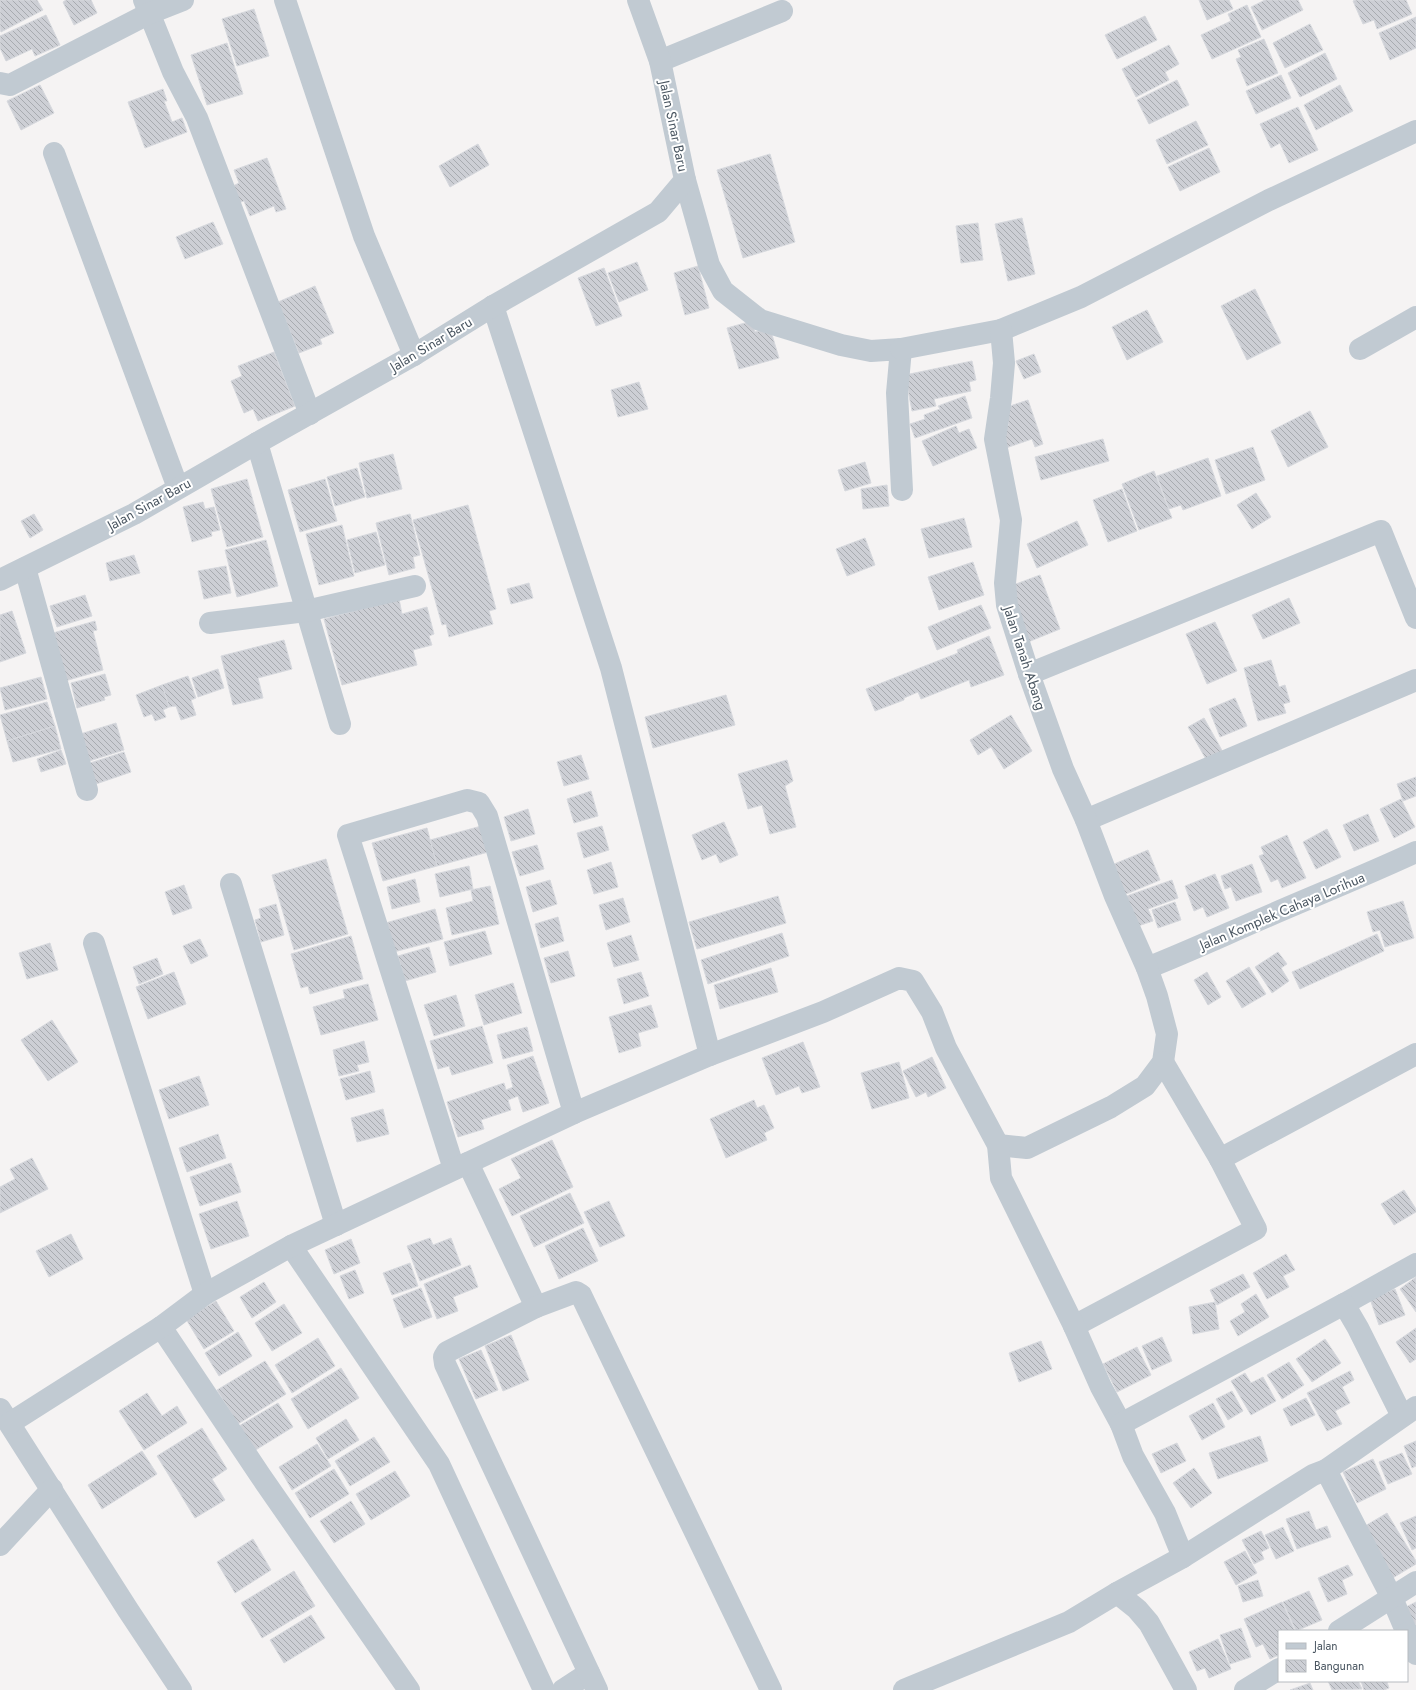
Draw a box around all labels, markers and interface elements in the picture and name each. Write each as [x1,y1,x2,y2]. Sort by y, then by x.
street label: Jalan Sinar Baru [654,77,693,173]
street label: Jalan Sinar Baru [384,312,476,377]
street label: Jalan Sinar Baru [102,473,194,536]
street label: Jalan Tanah Abang [998,601,1051,713]
street label: Jalan Komplek Cahaya Lorihua [1194,867,1368,956]
legend [1278,1630,1408,1682]
text: Jalan [1312,1637,1337,1655]
text: Bangunan [1314,1657,1364,1675]

